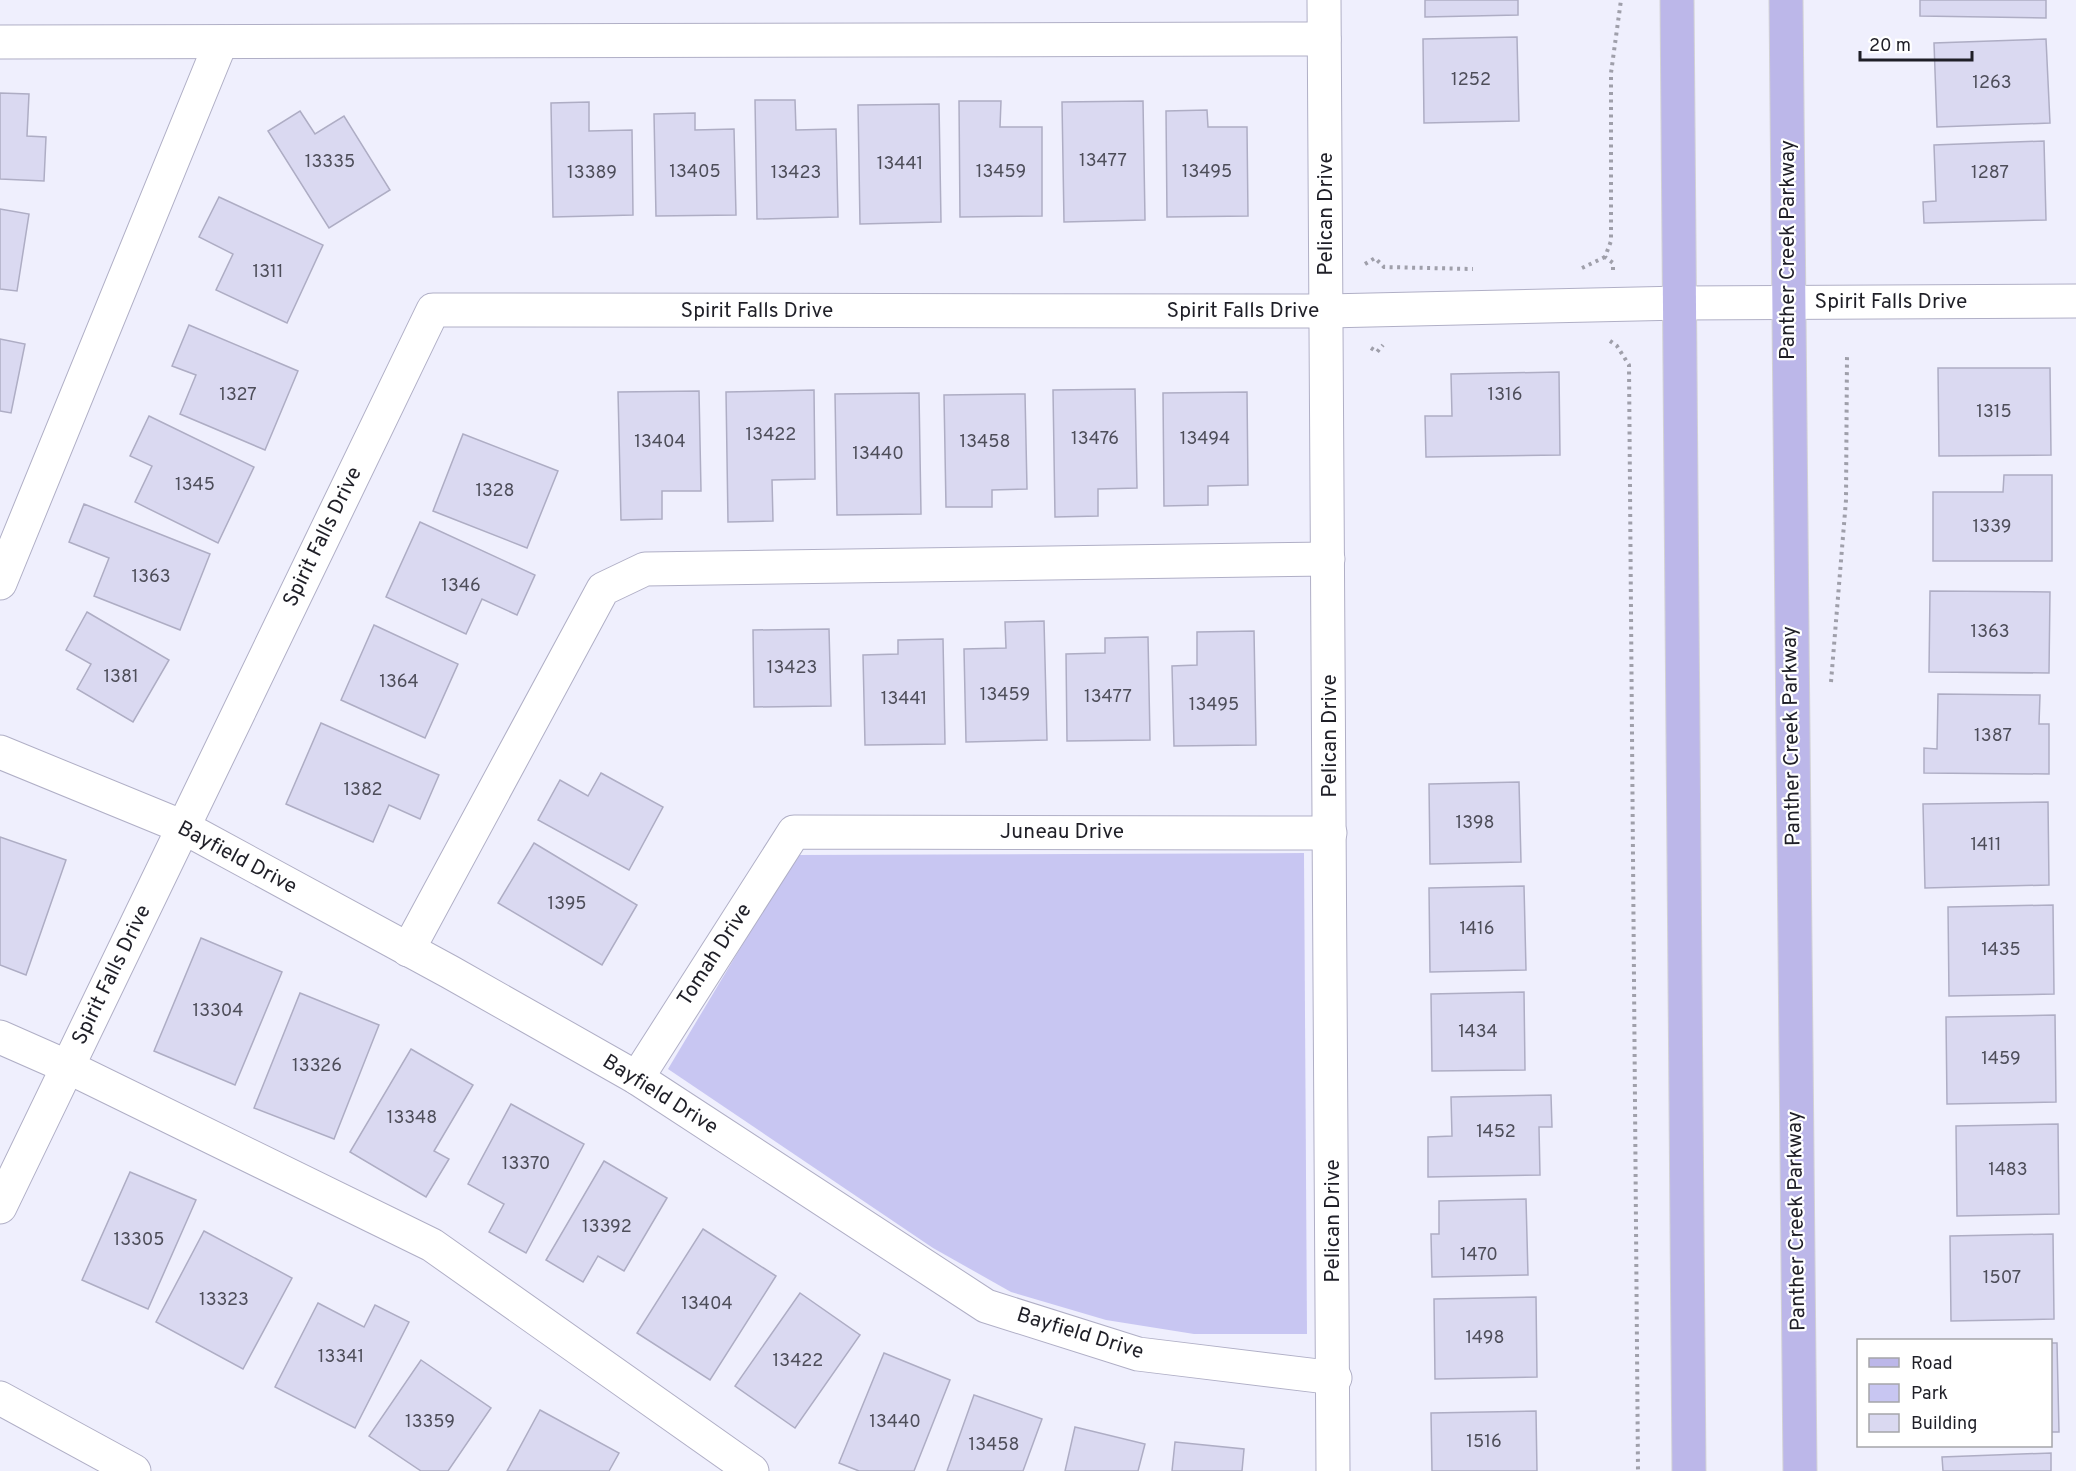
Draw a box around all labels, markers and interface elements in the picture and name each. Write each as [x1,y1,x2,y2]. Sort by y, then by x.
scale bar [1860,24,1972,62]
text: 20 m [1869,35,1911,58]
house number: 1252 [1451,69,1491,92]
house number: 1263 [1972,72,2012,95]
street label: Panther Creek Parkway [1775,140,1802,360]
house number: 13477 [1079,150,1127,173]
house number: 13335 [305,151,355,174]
street label: Pelican Drive [1313,152,1340,276]
house number: 13441 [877,153,923,176]
house number: 13405 [669,161,721,184]
house number: 13459 [976,161,1026,184]
house number: 13495 [1182,161,1232,184]
house number: 13389 [567,162,617,185]
house number: 13423 [771,162,821,185]
house number: 1287 [1971,162,2009,185]
house number: 1311 [253,261,283,284]
street label: Spirit Falls Drive [1815,289,1967,316]
street label: Spirit Falls Drive [681,298,833,325]
street label: Spirit Falls Drive [1167,298,1319,325]
house number: 1327 [219,384,257,407]
house number: 1316 [1488,384,1522,407]
house number: 1315 [1976,401,2012,424]
house number: 13422 [746,424,796,447]
house number: 13476 [1071,428,1119,451]
house number: 13494 [1180,428,1230,451]
house number: 13404 [634,431,686,454]
house number: 13458 [960,431,1010,454]
house number: 13440 [852,443,904,466]
street label: Spirit Falls Drive [277,462,369,612]
house number: 1345 [175,474,215,497]
house number: 1328 [475,480,515,503]
house number: 1339 [1973,516,2011,539]
house number: 1363 [131,566,171,589]
house number: 1346 [441,575,481,598]
house number: 1363 [1970,621,2010,644]
street label: Panther Creek Parkway [1777,626,1807,846]
house number: 13423 [767,657,817,680]
house number: 1381 [103,666,139,689]
house number: 1364 [379,671,419,694]
street label: Pelican Drive [1317,674,1344,798]
house number: 13459 [980,684,1030,707]
house number: 13477 [1084,686,1132,709]
house number: 13441 [881,688,927,711]
house number: 13495 [1189,694,1239,717]
house number: 1387 [1974,725,2012,748]
house number: 1382 [343,779,383,802]
house number: 1398 [1456,812,1494,835]
street label: Bayfield Drive [173,815,301,901]
street label: Juneau Drive [1000,819,1124,846]
house number: 1411 [1971,834,2001,857]
house number: 1395 [547,893,587,916]
street label: Tomah Drive [672,898,758,1012]
street label: Spirit Falls Drive [66,900,158,1050]
house number: 1416 [1460,918,1495,941]
house number: 1435 [1981,939,2021,962]
house number: 13304 [193,1000,243,1023]
house number: 1434 [1458,1021,1498,1044]
house number: 1459 [1981,1048,2021,1071]
street label: Bayfield Drive [597,1049,723,1141]
house number: 13326 [292,1055,342,1078]
house number: 13348 [387,1107,437,1130]
street label: Panther Creek Parkway [1782,1111,1812,1331]
house number: 1452 [1476,1121,1516,1144]
house number: 13370 [502,1153,550,1176]
street label: Pelican Drive [1320,1159,1347,1283]
house number: 1483 [1988,1159,2028,1182]
house number: 13392 [582,1216,632,1239]
house number: 13305 [114,1229,164,1252]
house number: 1470 [1460,1244,1498,1267]
house number: 1507 [1983,1267,2021,1290]
house number: 13323 [199,1289,249,1312]
house number: 13404 [681,1293,733,1316]
street label: Bayfield Drive [1013,1302,1147,1366]
house number: 1498 [1465,1327,1505,1350]
legend [1857,1339,2052,1447]
house number: 13341 [318,1346,364,1369]
house number: 13422 [773,1350,823,1373]
text: Road [1911,1353,1953,1376]
text: Park [1911,1383,1948,1406]
house number: 13359 [405,1411,455,1434]
house number: 13440 [869,1411,921,1434]
text: Building [1911,1413,1977,1436]
house number: 1516 [1466,1431,1502,1454]
house number: 13458 [969,1434,1019,1457]

